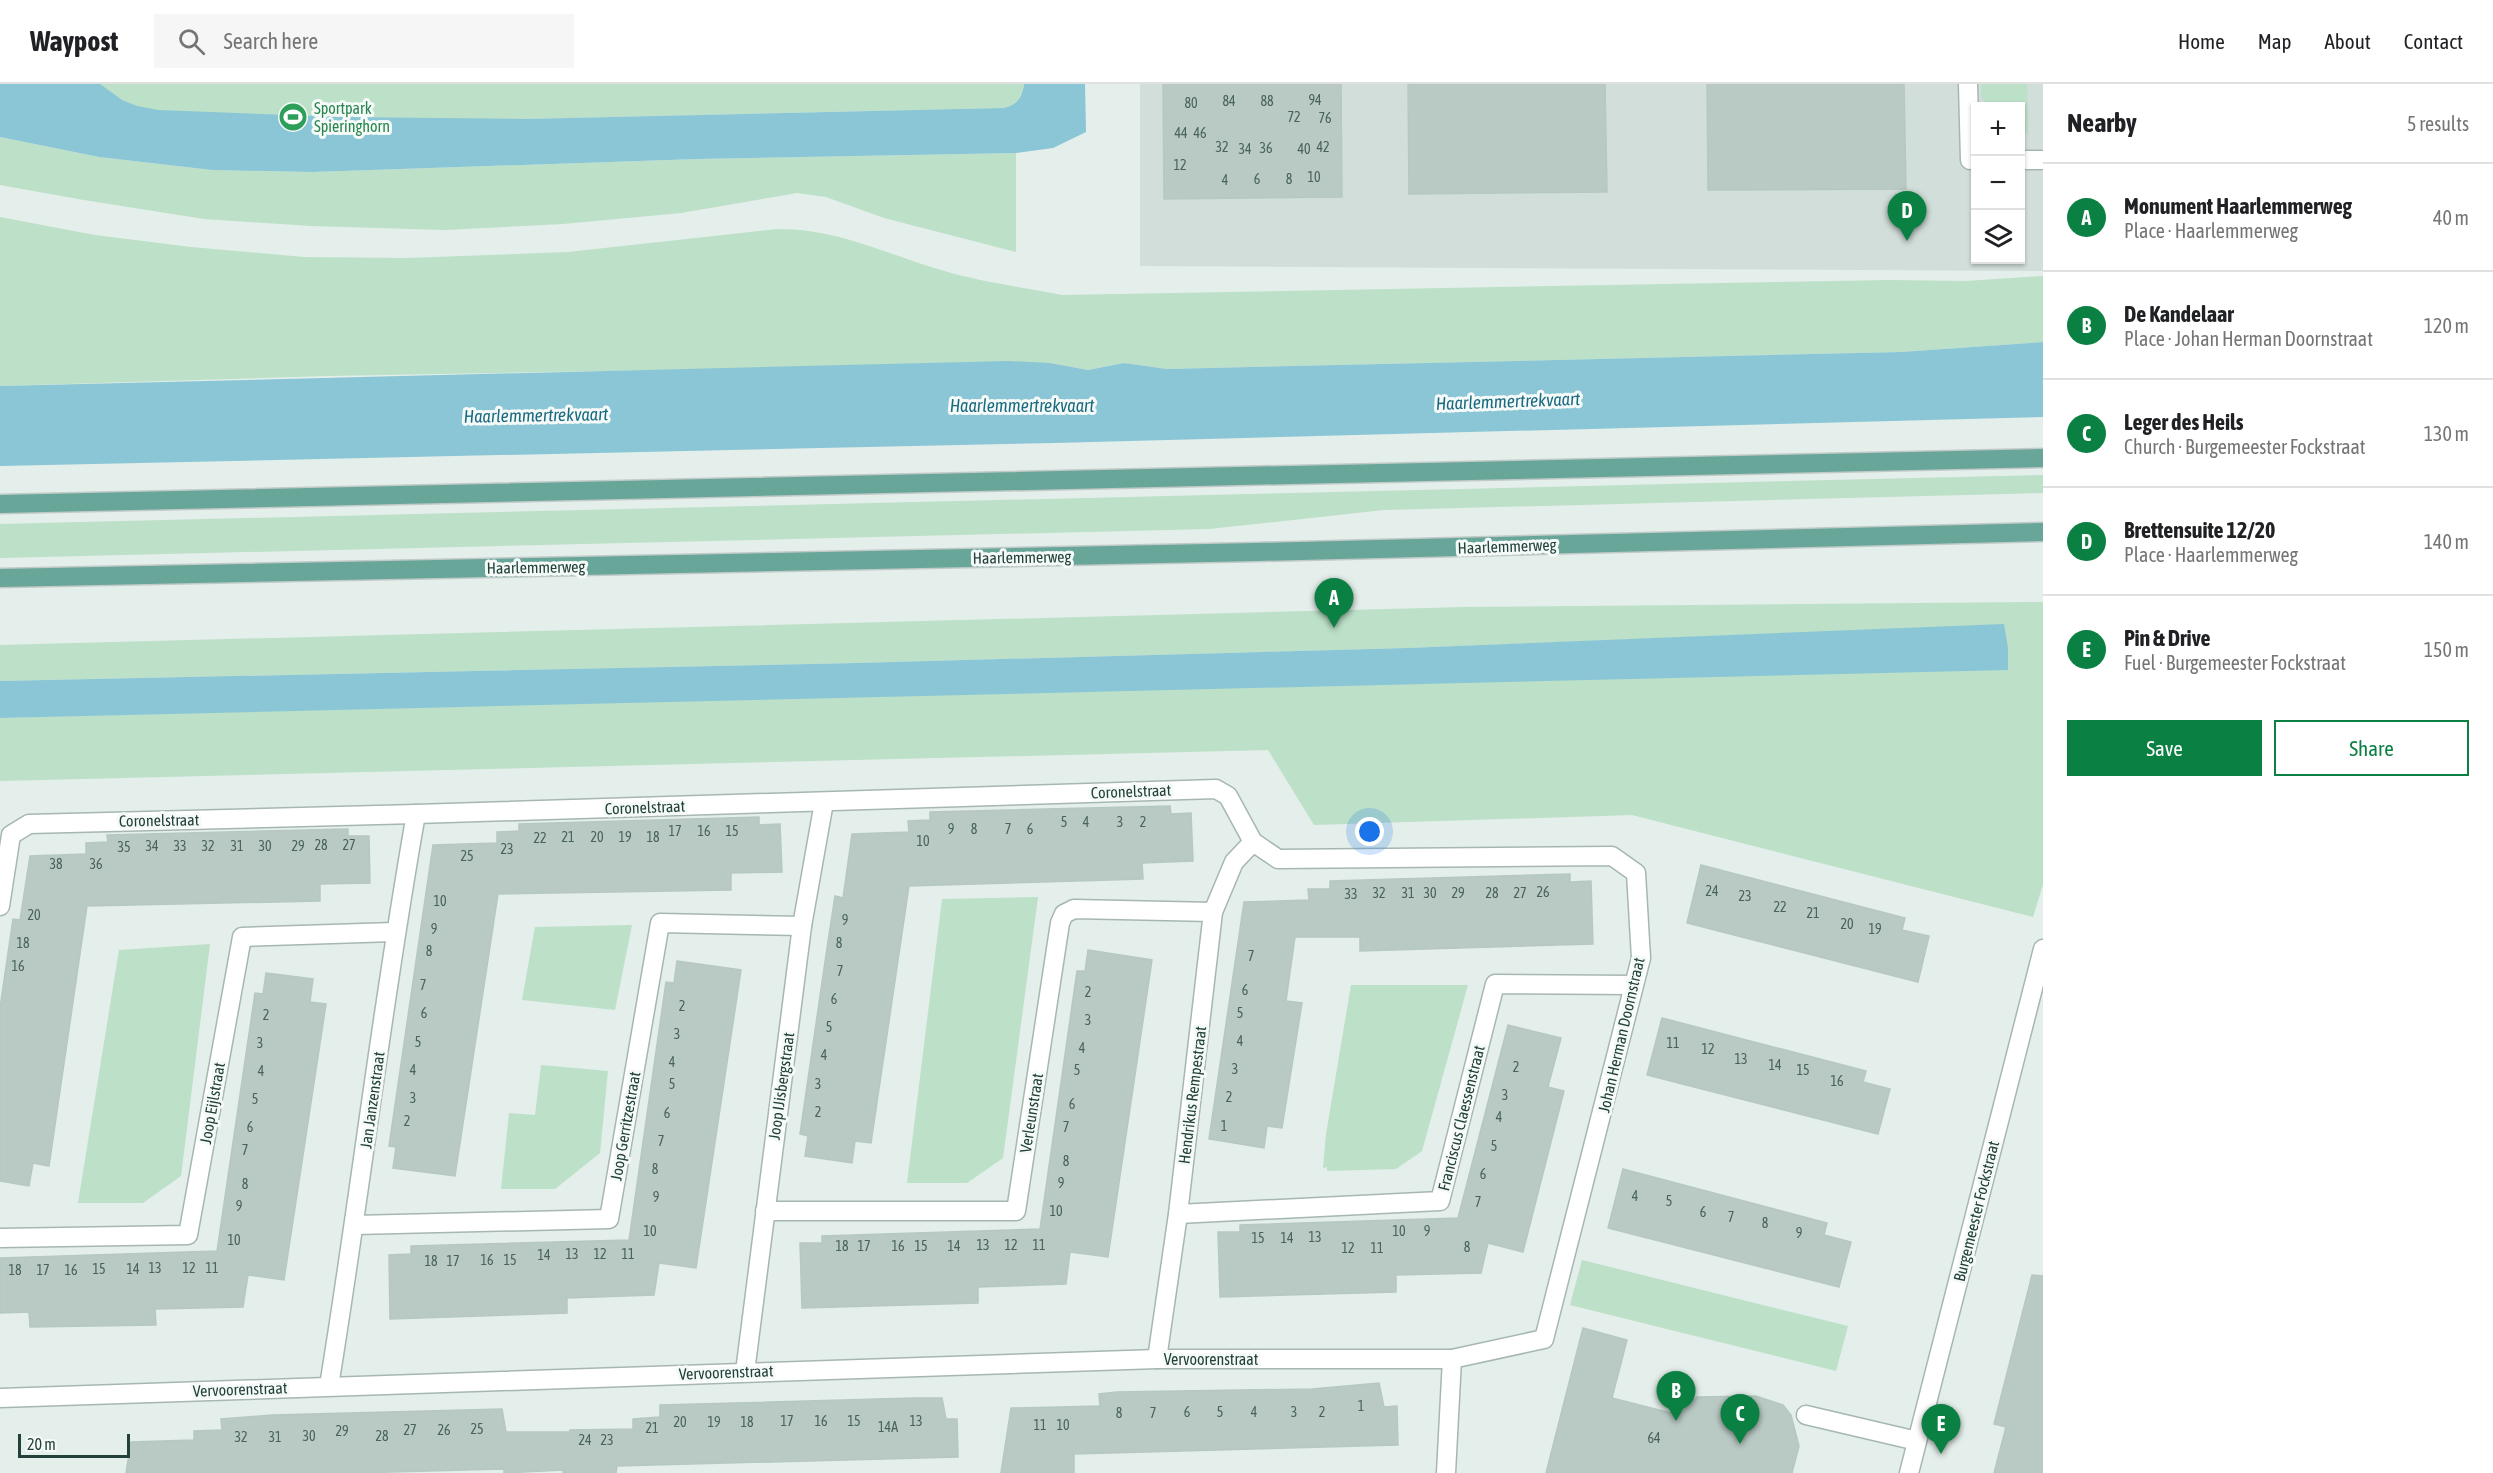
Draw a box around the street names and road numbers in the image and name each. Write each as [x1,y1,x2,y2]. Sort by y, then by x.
street label: Haarlemmerweg [1457,535,1557,558]
street label: Haarlemmerweg [972,547,1072,568]
street label: Haarlemmerweg [486,557,586,578]
street label: Coronelstraat [1091,781,1172,801]
street label: Coronelstraat [605,797,686,817]
street label: Coronelstraat [119,810,200,830]
street label: Johan Herman Doornstraat [1594,955,1648,1114]
street label: Hendrikus Rempestraat [1175,1025,1210,1165]
street label: Joop IJisbergstraat [765,1031,799,1141]
street label: Franciscus Claessenstraat [1434,1043,1488,1193]
street label: Jan Janzenstraat [356,1050,388,1150]
street label: Joop Eijlstraat [196,1060,229,1145]
street label: Joop Gerritzestraat [607,1070,645,1182]
street label: Verleunstraat [1016,1072,1046,1154]
street label: Burgemeester Fockstraat [1950,1138,2003,1283]
street label: Vervoorenstraat [1164,1350,1259,1368]
street label: Vervoorenstraat [678,1361,774,1383]
street label: Vervoorenstraat [192,1378,288,1400]

